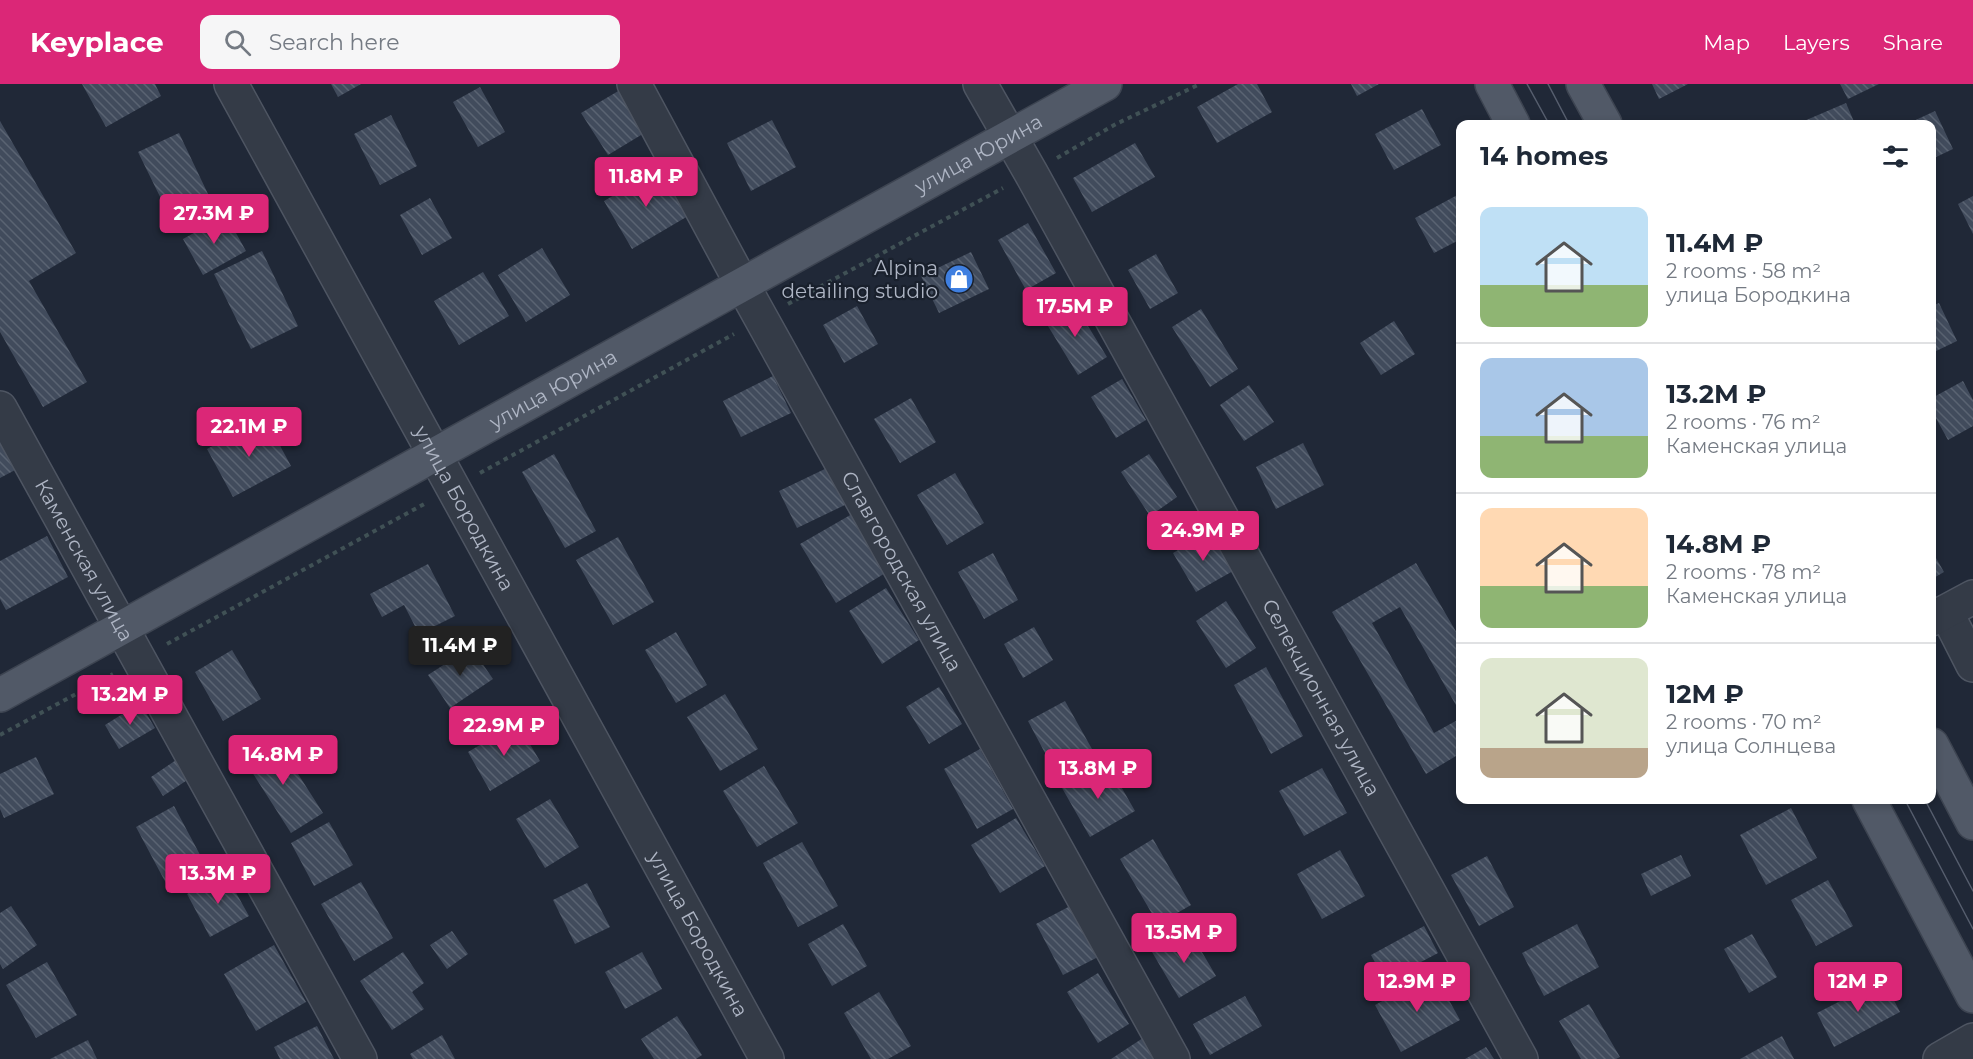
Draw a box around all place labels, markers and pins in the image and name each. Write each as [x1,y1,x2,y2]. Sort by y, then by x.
pin: 11.8M ₽ [591,157,701,208]
pin: 27.3M ₽ [159,194,269,245]
place label: Alpina detailing studio [781,256,938,303]
shop icon: Alpina detailing studio [943,263,975,295]
pin: 17.5M ₽ [1020,287,1130,338]
pin: 22.1M ₽ [194,407,304,458]
pin: 24.9M ₽ [1148,511,1258,562]
pin: 11.4M ₽ [405,626,515,677]
pin: 13.2M ₽ [75,675,185,726]
pin: 22.9M ₽ [449,706,559,757]
pin: 14.8M ₽ [228,735,338,786]
pin: 13.8M ₽ [1043,749,1153,800]
pin: 13.3M ₽ [163,854,273,905]
pin: 13.5M ₽ [1129,913,1239,964]
pin: 12.9M ₽ [1362,962,1472,1013]
pin: 12M ₽ [1816,962,1900,1013]

